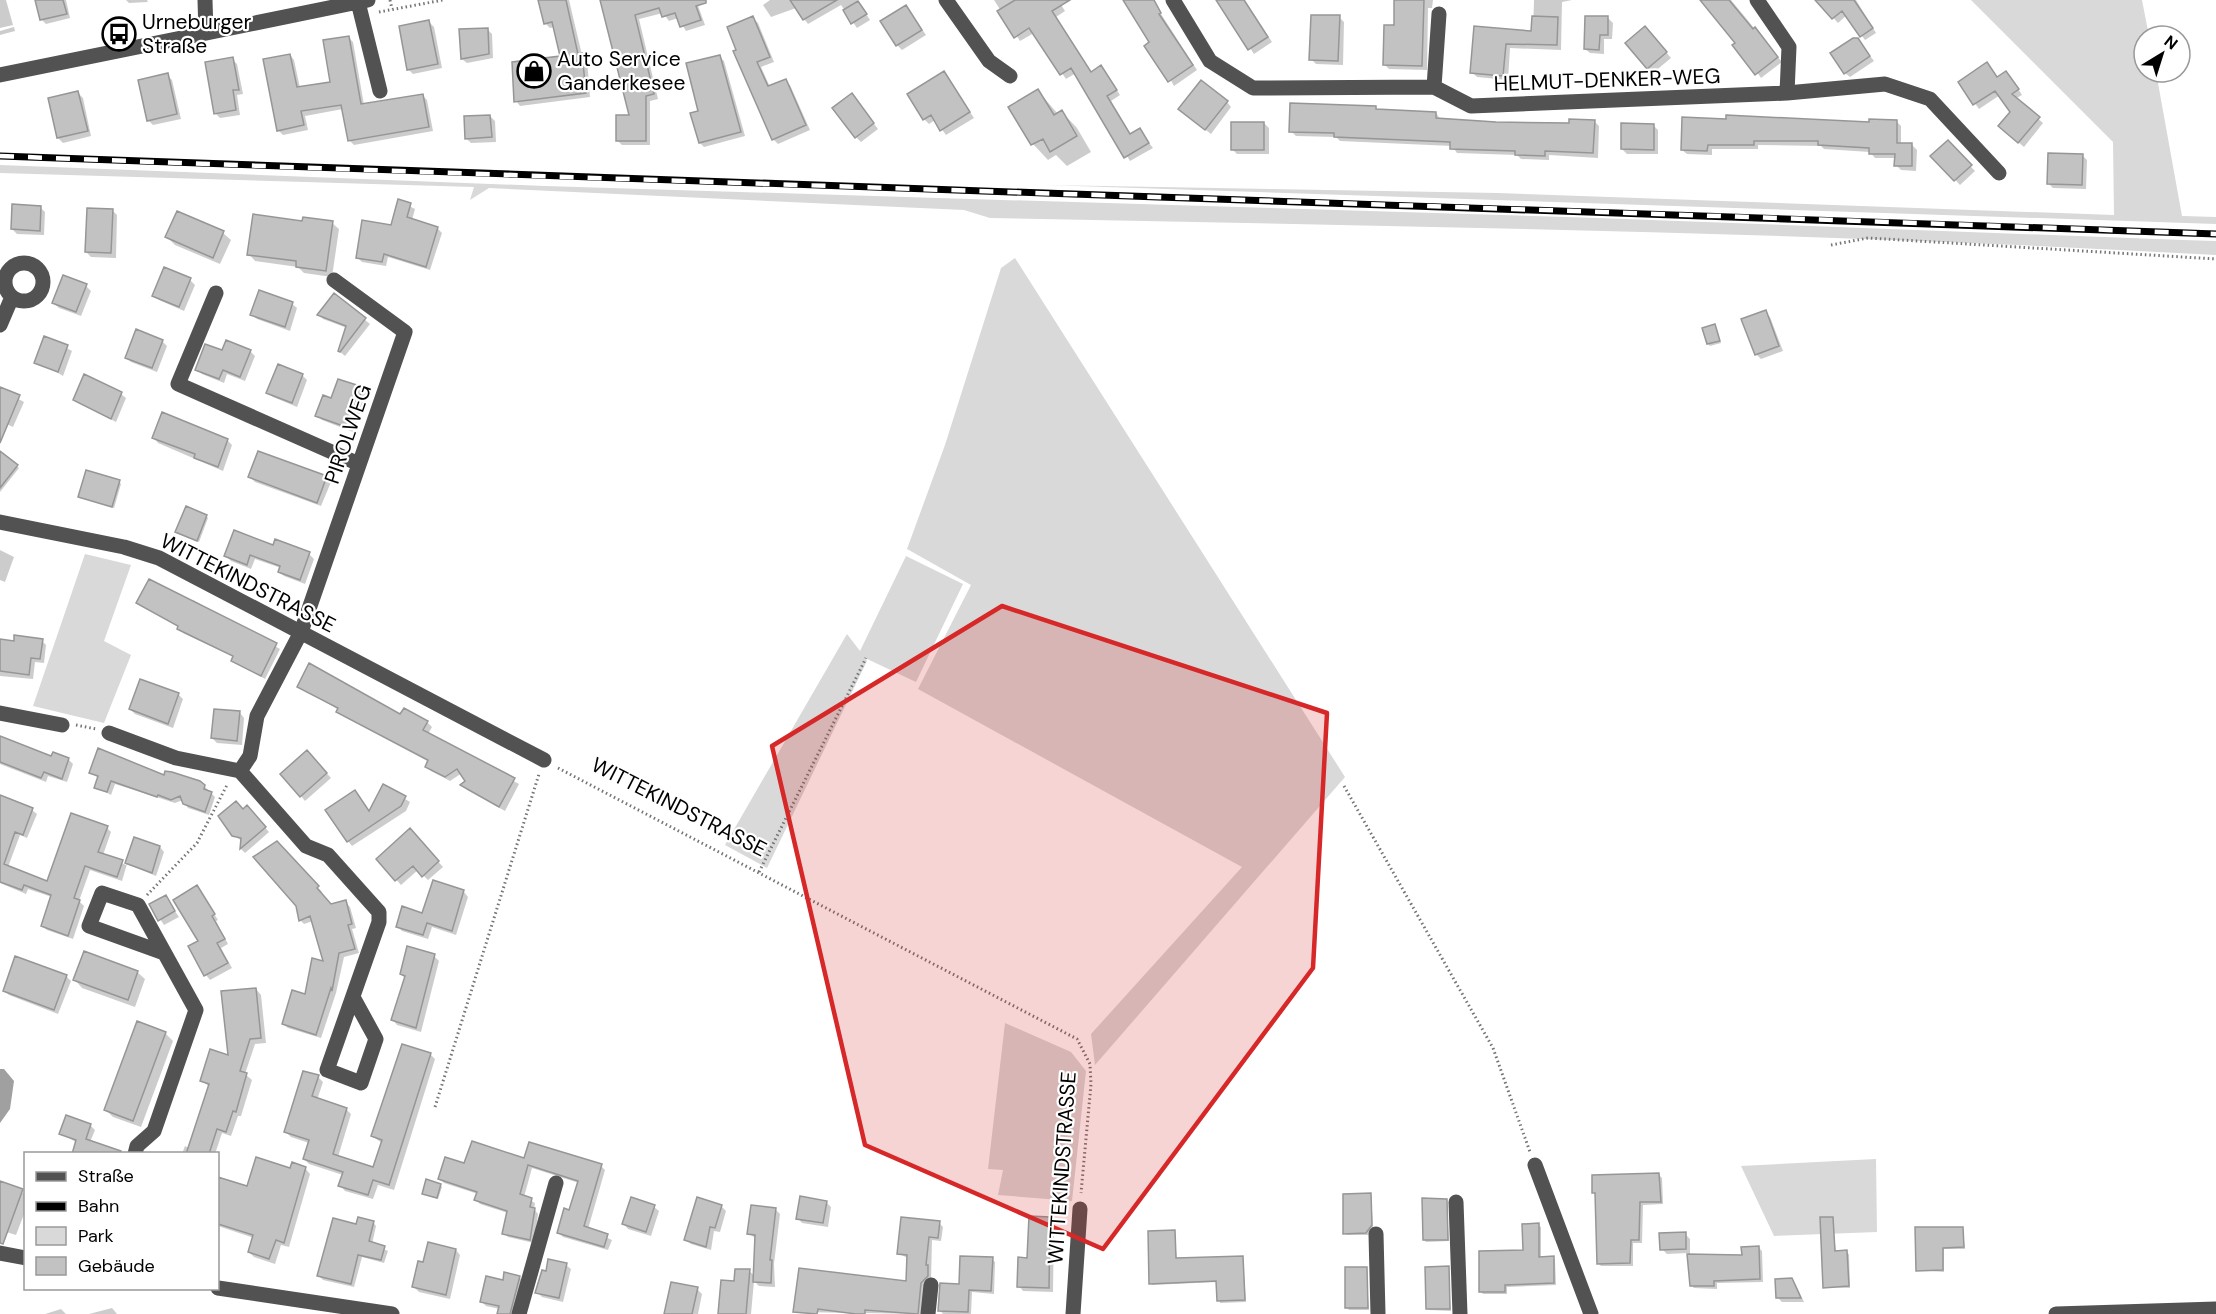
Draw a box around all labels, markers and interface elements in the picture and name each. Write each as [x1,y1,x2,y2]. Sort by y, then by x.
place label: Urneburger Straße [142,8,251,60]
bus stop icon: Urneburger Straße [101,16,137,52]
north arrow [2132,24,2192,84]
text: N [2160,31,2182,54]
place label: Auto Service Ganderkesee [557,45,685,97]
shop icon: Auto Service Ganderkesee [516,53,552,89]
street label: HELMUT-DENKER-WEG [1493,62,1721,98]
street label: PIROLWEG [318,380,378,488]
street label: WITTEKINDSTRASSE [156,527,340,639]
street label: WITTEKINDSTRASSE [587,751,771,863]
street label: WITTEKINDSTRASSE [1041,1071,1083,1265]
legend [24,1152,219,1290]
text: Straße [78,1164,134,1188]
text: Bahn [78,1194,119,1218]
text: Park [78,1224,114,1248]
text: Gebäude [78,1254,155,1278]

